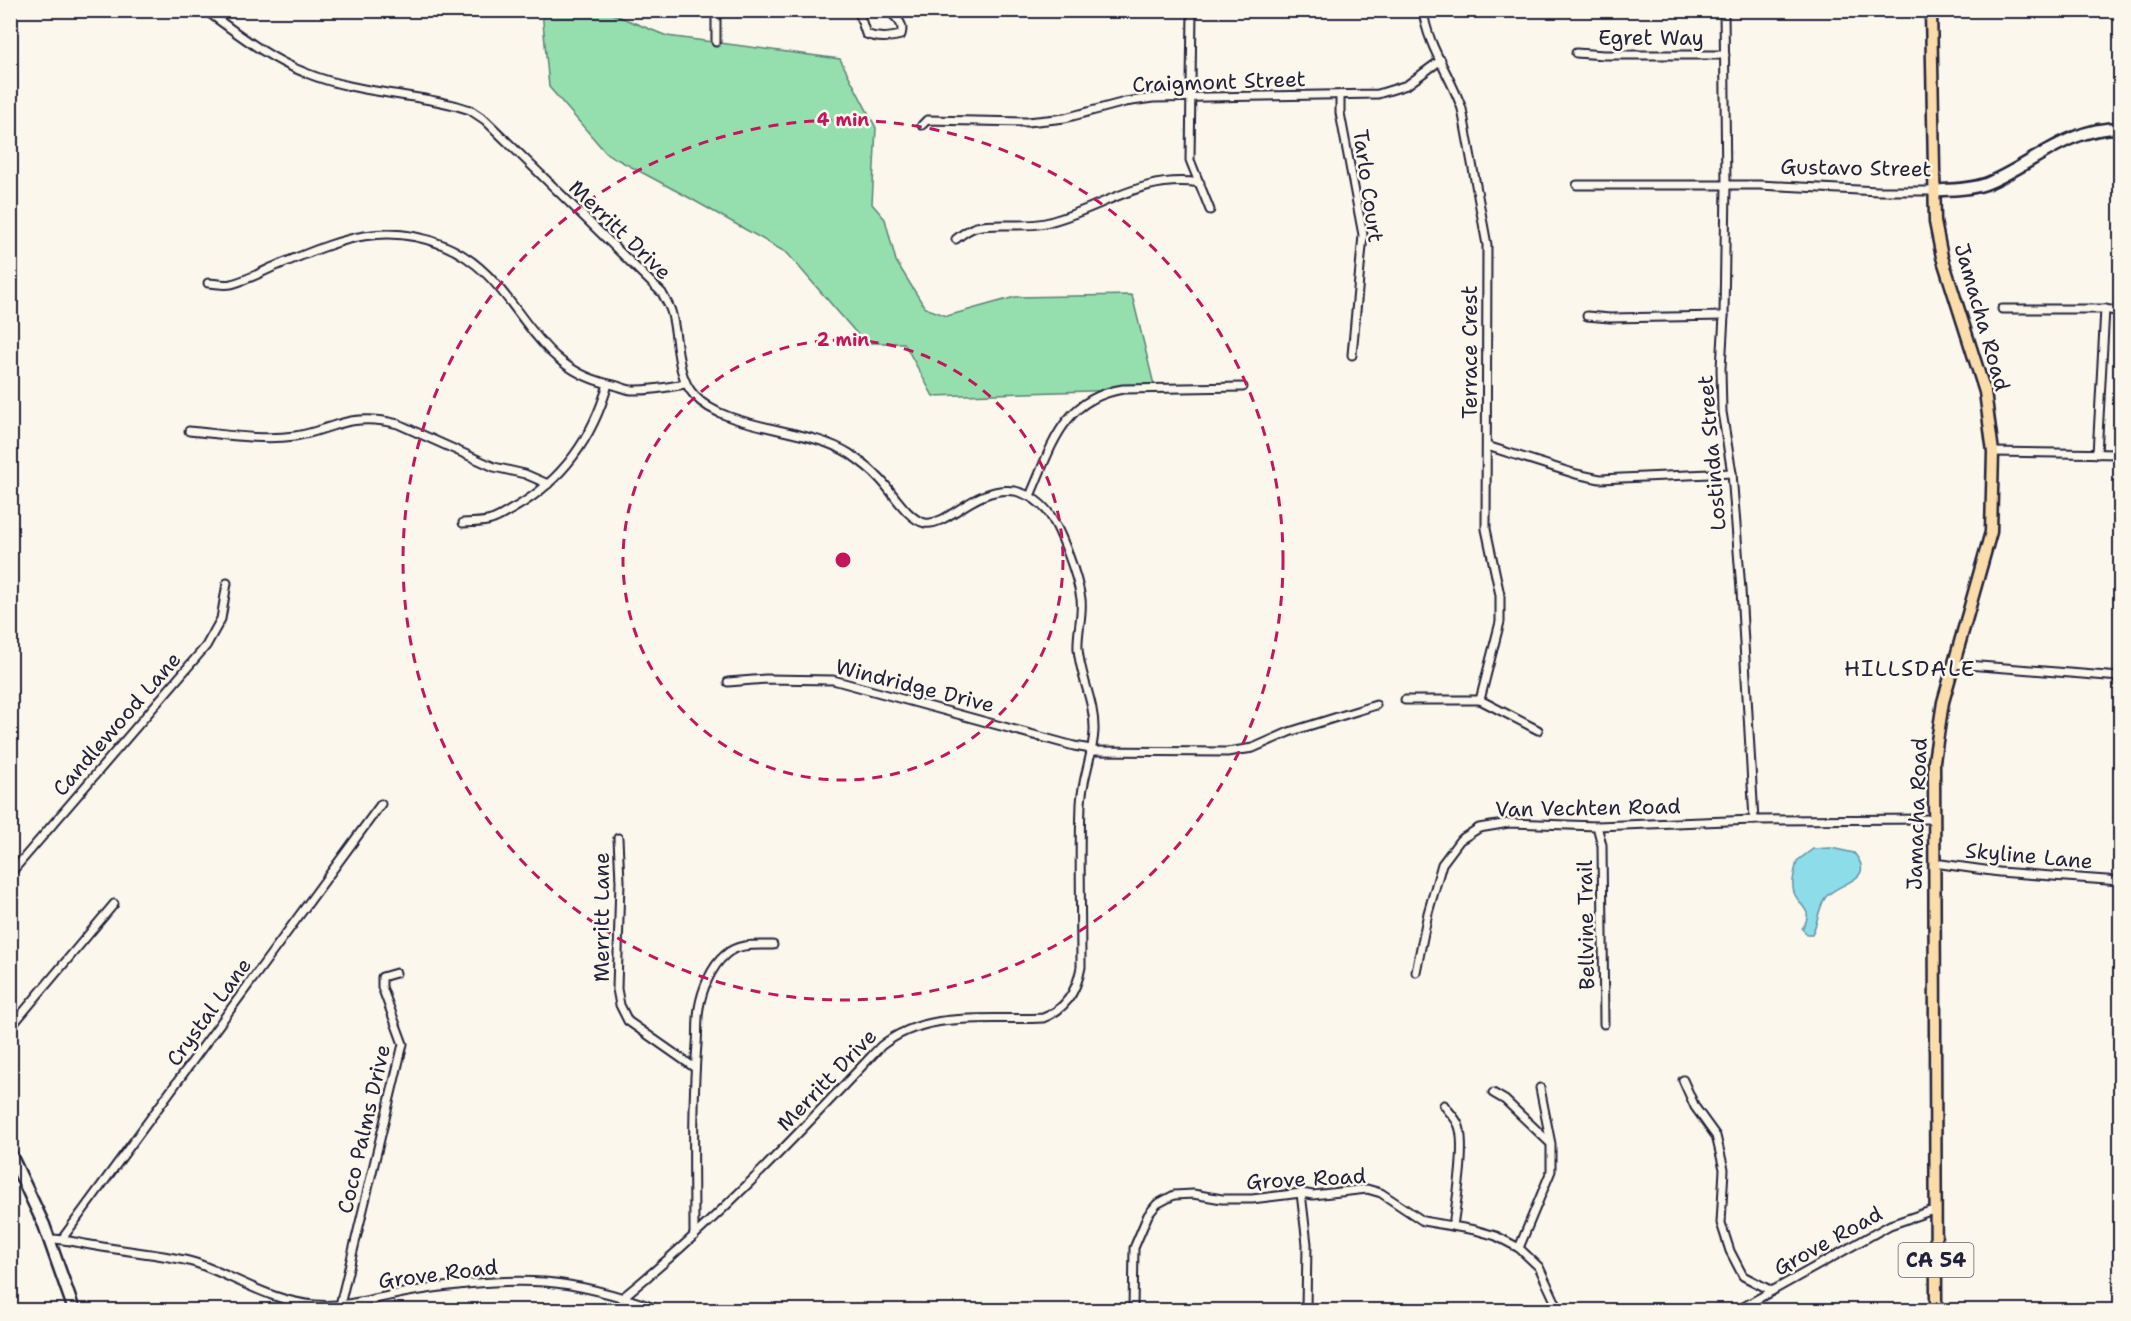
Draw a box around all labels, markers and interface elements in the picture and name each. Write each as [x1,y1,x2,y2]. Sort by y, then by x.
street label: Egret Way [1598,24,1704,52]
street label: Craigmont Street [1132,65,1306,99]
text: 4 min [817,108,869,132]
street label: Tarlo Court [1346,128,1390,244]
street label: Gustavo Street [1780,153,1932,183]
street label: Merritt Drive [563,174,677,286]
street label: Jamacha Road [1948,240,2016,394]
street label: Terrace Crest [1456,285,1484,419]
text: 2 min [817,328,869,352]
street label: Lostinda Street [1691,374,1733,532]
centre of rings [833,550,853,570]
street label: Candlewood Lane [47,646,187,802]
street label: Windridge Drive [833,653,997,719]
district label: HILLSDALE [1844,654,1976,683]
street label: Jamacha Road [1900,737,1934,891]
street label: Van Vechten Road [1495,792,1681,824]
street label: Skyline Lane [1964,836,2094,876]
street label: Merritt Lane [588,852,616,982]
street label: Bellvine Trail [1571,859,1601,990]
street label: Crystal Lane [160,952,258,1072]
street label: Merritt Drive [771,1023,883,1137]
street label: Coco Palms Drive [331,1042,397,1216]
street label: Grove Road [1245,1162,1367,1196]
street label: Grove Road [1769,1200,1887,1282]
road number: CA 54 [1898,1243,1974,1277]
street label: Grove Road [377,1253,499,1295]

